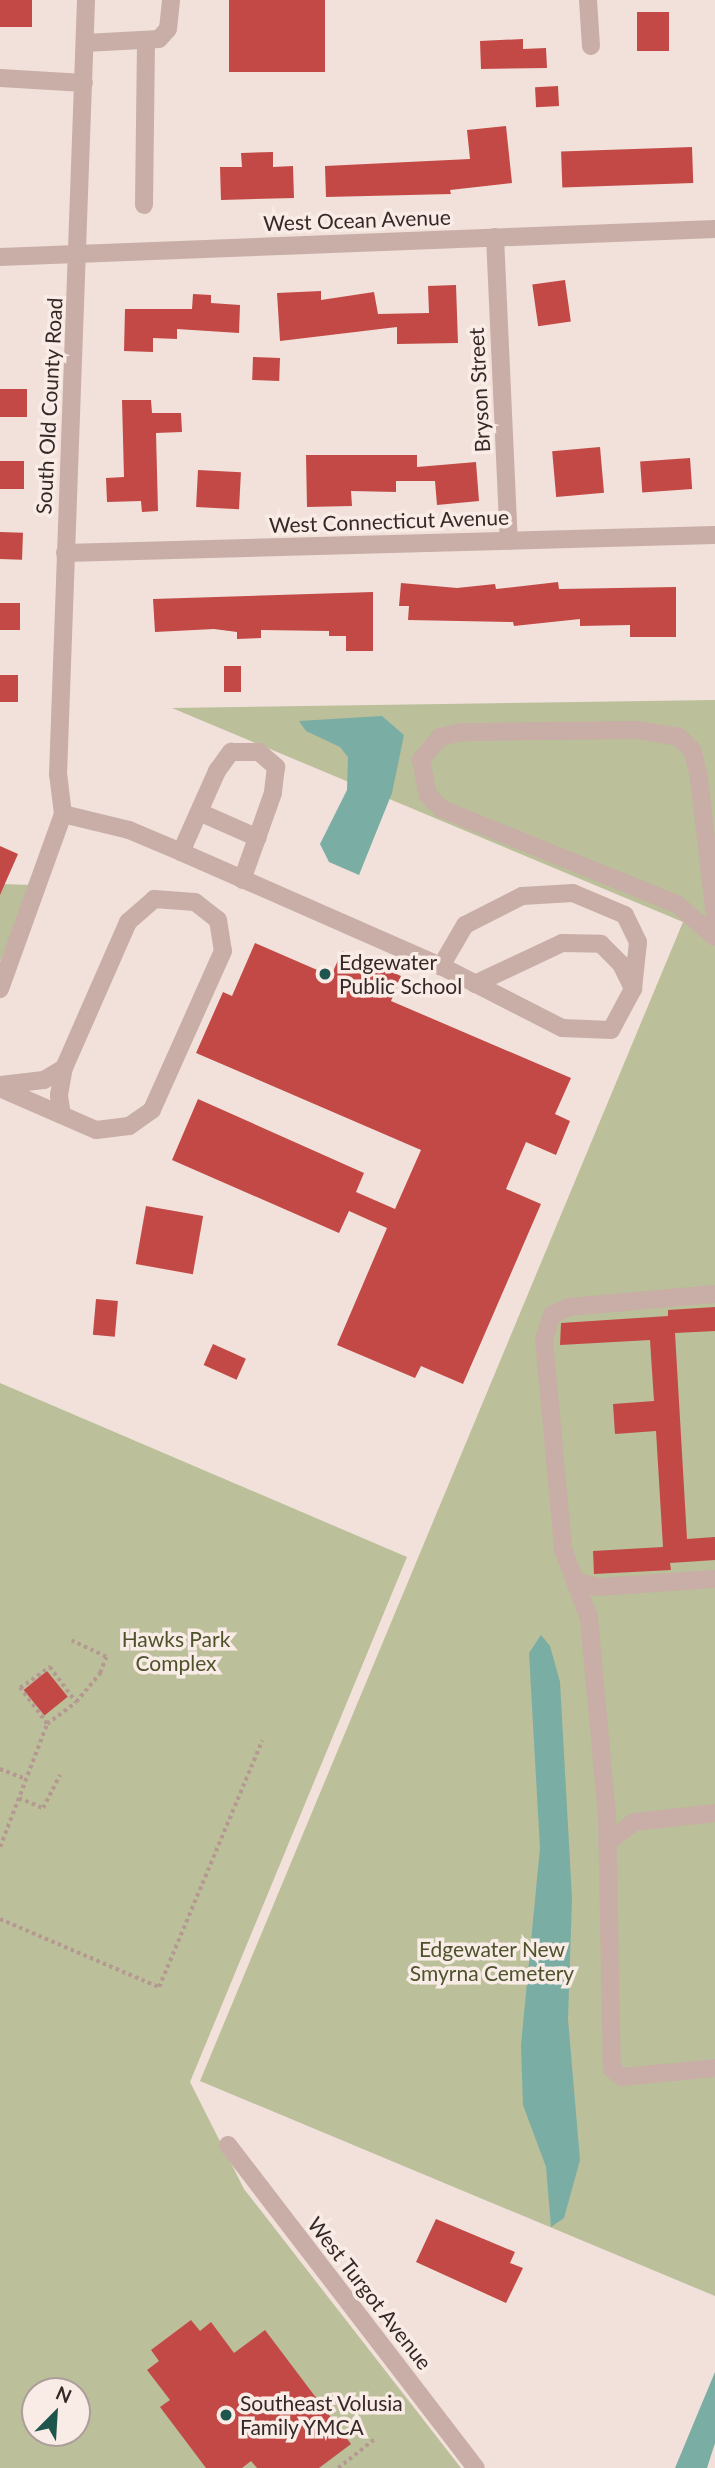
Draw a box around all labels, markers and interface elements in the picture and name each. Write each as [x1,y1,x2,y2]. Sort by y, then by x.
street label: West Ocean Avenue [262,204,452,236]
street label: South Old County Road [31,297,67,515]
street label: Bryson Street [463,327,495,453]
street label: West Connecticut Avenue [268,504,510,538]
place label: Edgewater Public School [339,949,462,999]
marker: Edgewater Public School [317,966,333,982]
park label: Hawks Park Complex [122,1626,230,1676]
park label: Edgewater New Smyrna Cemetery [410,1936,574,1986]
street label: West Turgot Avenue [302,2211,438,2375]
north arrow [21,2377,91,2447]
text: N [53,2381,75,2408]
place label: Southeast Volusia Family YMCA [240,2390,403,2440]
marker: Southeast Volusia Family YMCA [218,2407,234,2423]

